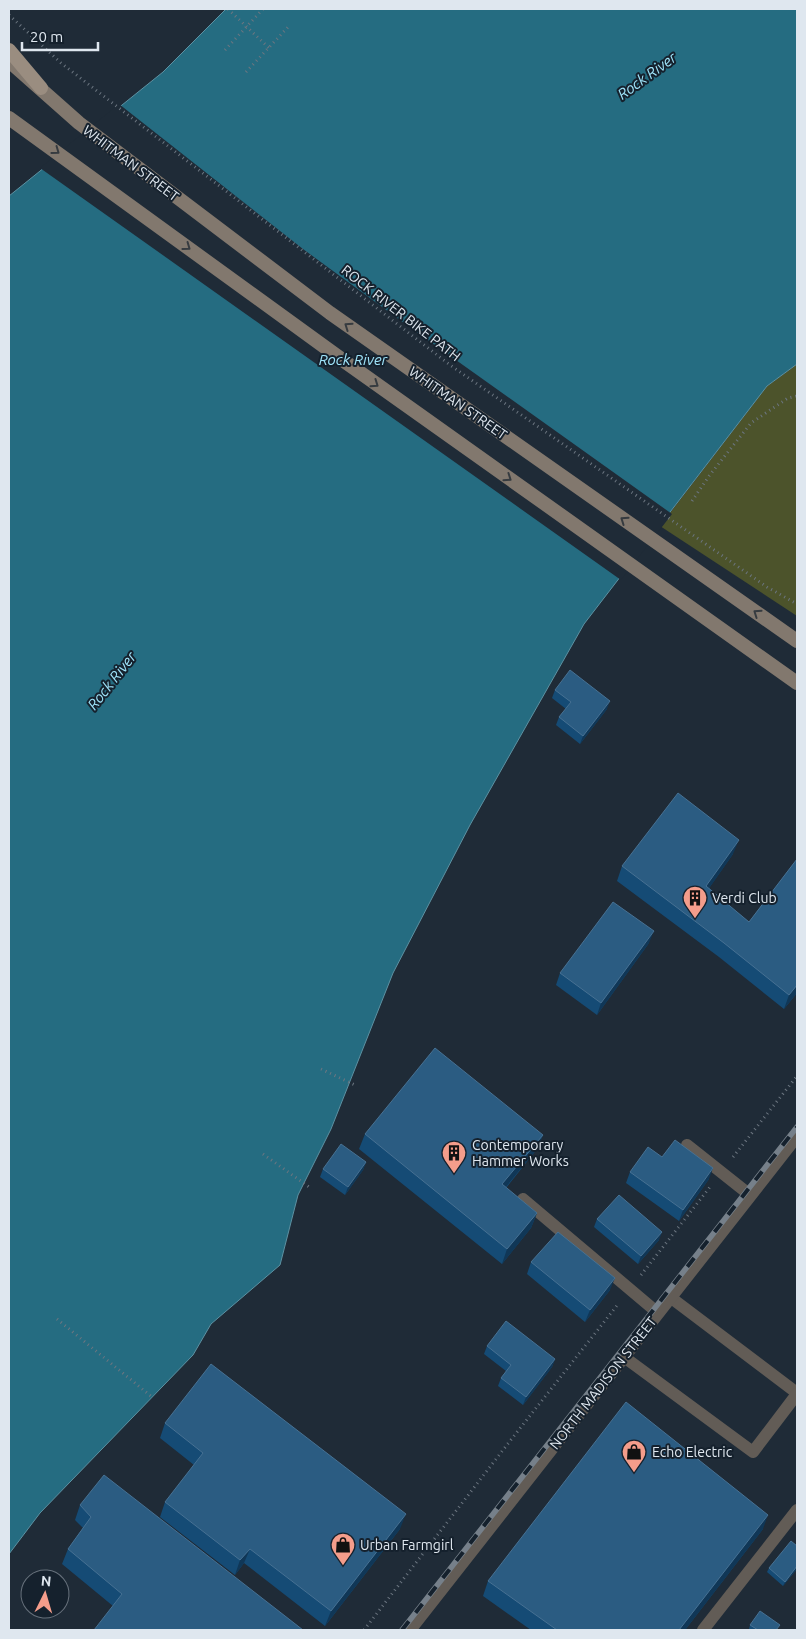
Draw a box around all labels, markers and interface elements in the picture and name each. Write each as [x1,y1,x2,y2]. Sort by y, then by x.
scale bar [22,20,99,52]
text: 20 m [30,28,63,45]
water label: Rock River [614,48,680,103]
street label: WHITMAN STREET [80,122,182,204]
one-way arrow [50,145,60,154]
one-way arrow [181,241,191,250]
street label: ROCK RIVER BIKE PATH [338,262,464,364]
one-way arrow [344,323,354,332]
water label: Rock River [319,351,389,368]
street label: WHITMAN STREET [406,363,510,443]
one-way arrow [370,377,379,387]
one-way arrow [502,472,512,481]
one-way arrow [620,517,630,526]
one-way arrow [753,610,763,619]
water label: Rock River [84,647,140,713]
building icon: Verdi Club [682,885,708,919]
place label: Verdi Club [712,890,777,906]
place label: Contemporary Hammer Works [472,1137,569,1169]
building icon: Contemporary Hammer Works [441,1140,467,1174]
street label: NORTH MADISON STREET [546,1313,660,1452]
shop icon: Echo Electric [621,1439,647,1473]
place label: Echo Electric [652,1444,733,1460]
shop icon: Urban Farmgirl [330,1532,356,1566]
place label: Urban Farmgirl [360,1537,454,1553]
north arrow [20,1569,70,1619]
text: N [40,1573,52,1589]

